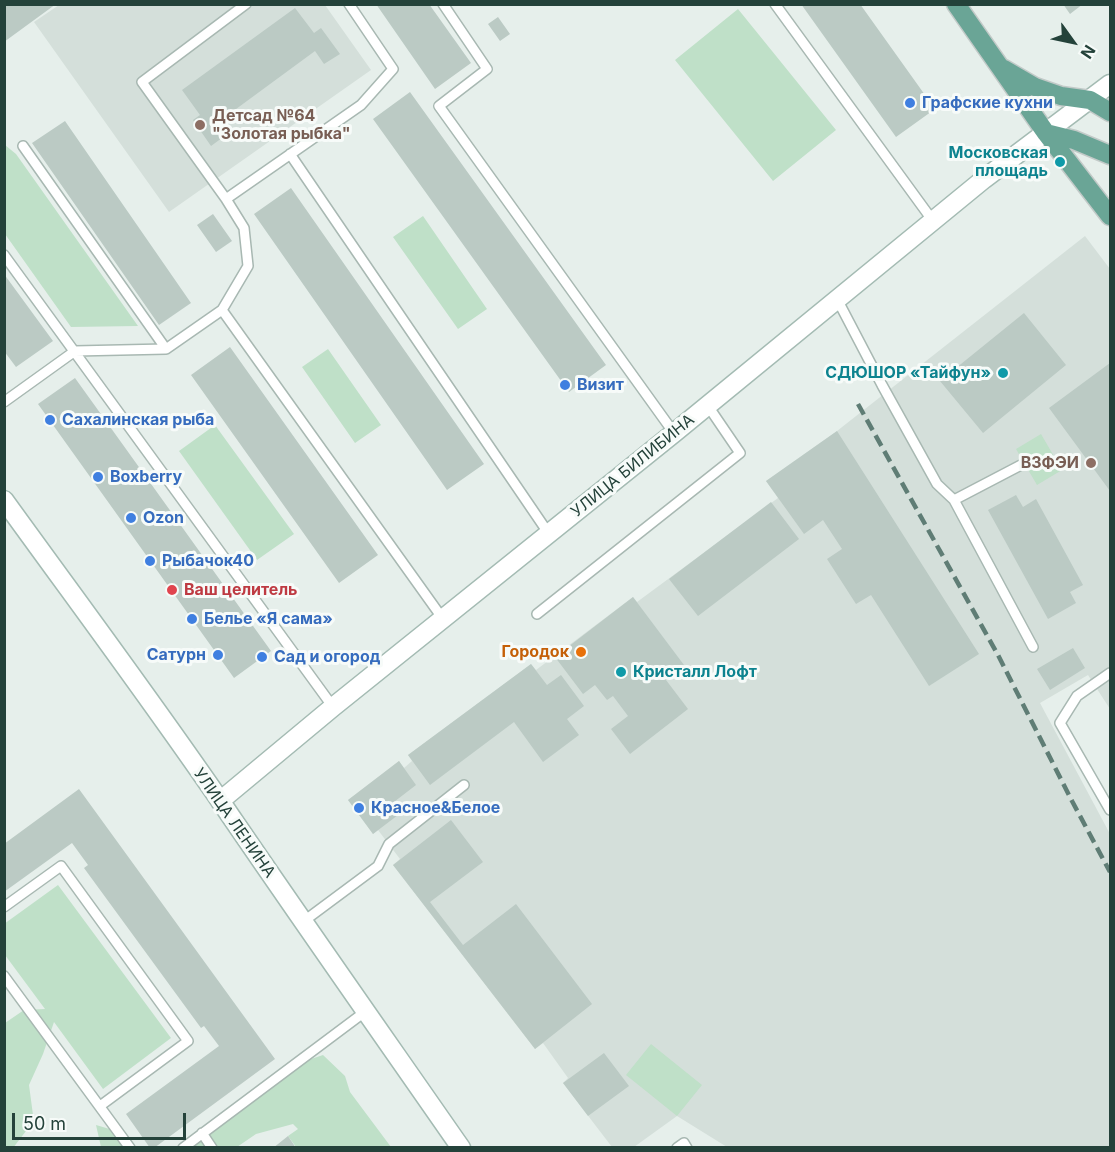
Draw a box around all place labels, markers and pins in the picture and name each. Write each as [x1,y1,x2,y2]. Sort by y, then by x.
place label: Графские кухни [922,93,1053,113]
marker: Графские кухни [903,96,917,110]
place label: Детсад №64 "Золотая рыбка" [212,106,351,144]
marker: Детсад №64 "Золотая рыбка" [193,118,207,132]
place label: Московская площадь [949,143,1048,181]
marker: Московская площадь [1053,155,1067,169]
place label: СДЮШОР «Тайфун» [825,363,991,383]
marker: СДЮШОР «Тайфун» [996,366,1010,380]
place label: Визит [577,375,624,395]
marker: Визит [558,378,572,392]
place label: Сахалинская рыба [62,410,214,430]
marker: Сахалинская рыба [43,413,57,427]
place label: ВЗФЭИ [1021,453,1079,473]
marker: ВЗФЭИ [1084,456,1098,470]
place label: Boxberry [110,467,182,487]
marker: Boxberry [91,470,105,484]
place label: Ozon [143,508,184,528]
marker: Ozon [124,511,138,525]
place label: Рыбачок40 [162,551,254,571]
marker: Рыбачок40 [143,554,157,568]
place label: Ваш целитель [184,580,297,600]
marker: Ваш целитель [165,583,179,597]
place label: Белье «Я сама» [204,609,333,629]
marker: Белье «Я сама» [185,612,199,626]
place label: Городок [501,642,569,662]
place label: Сатурн [147,645,206,665]
marker: Городок [574,645,588,659]
place label: Сад и огород [274,647,380,667]
marker: Сатурн [211,648,225,662]
marker: Сад и огород [255,650,269,664]
place label: Кристалл Лофт [633,662,757,682]
marker: Кристалл Лофт [614,665,628,679]
place label: Красное&Белое [371,798,500,818]
marker: Красное&Белое [352,801,366,815]

